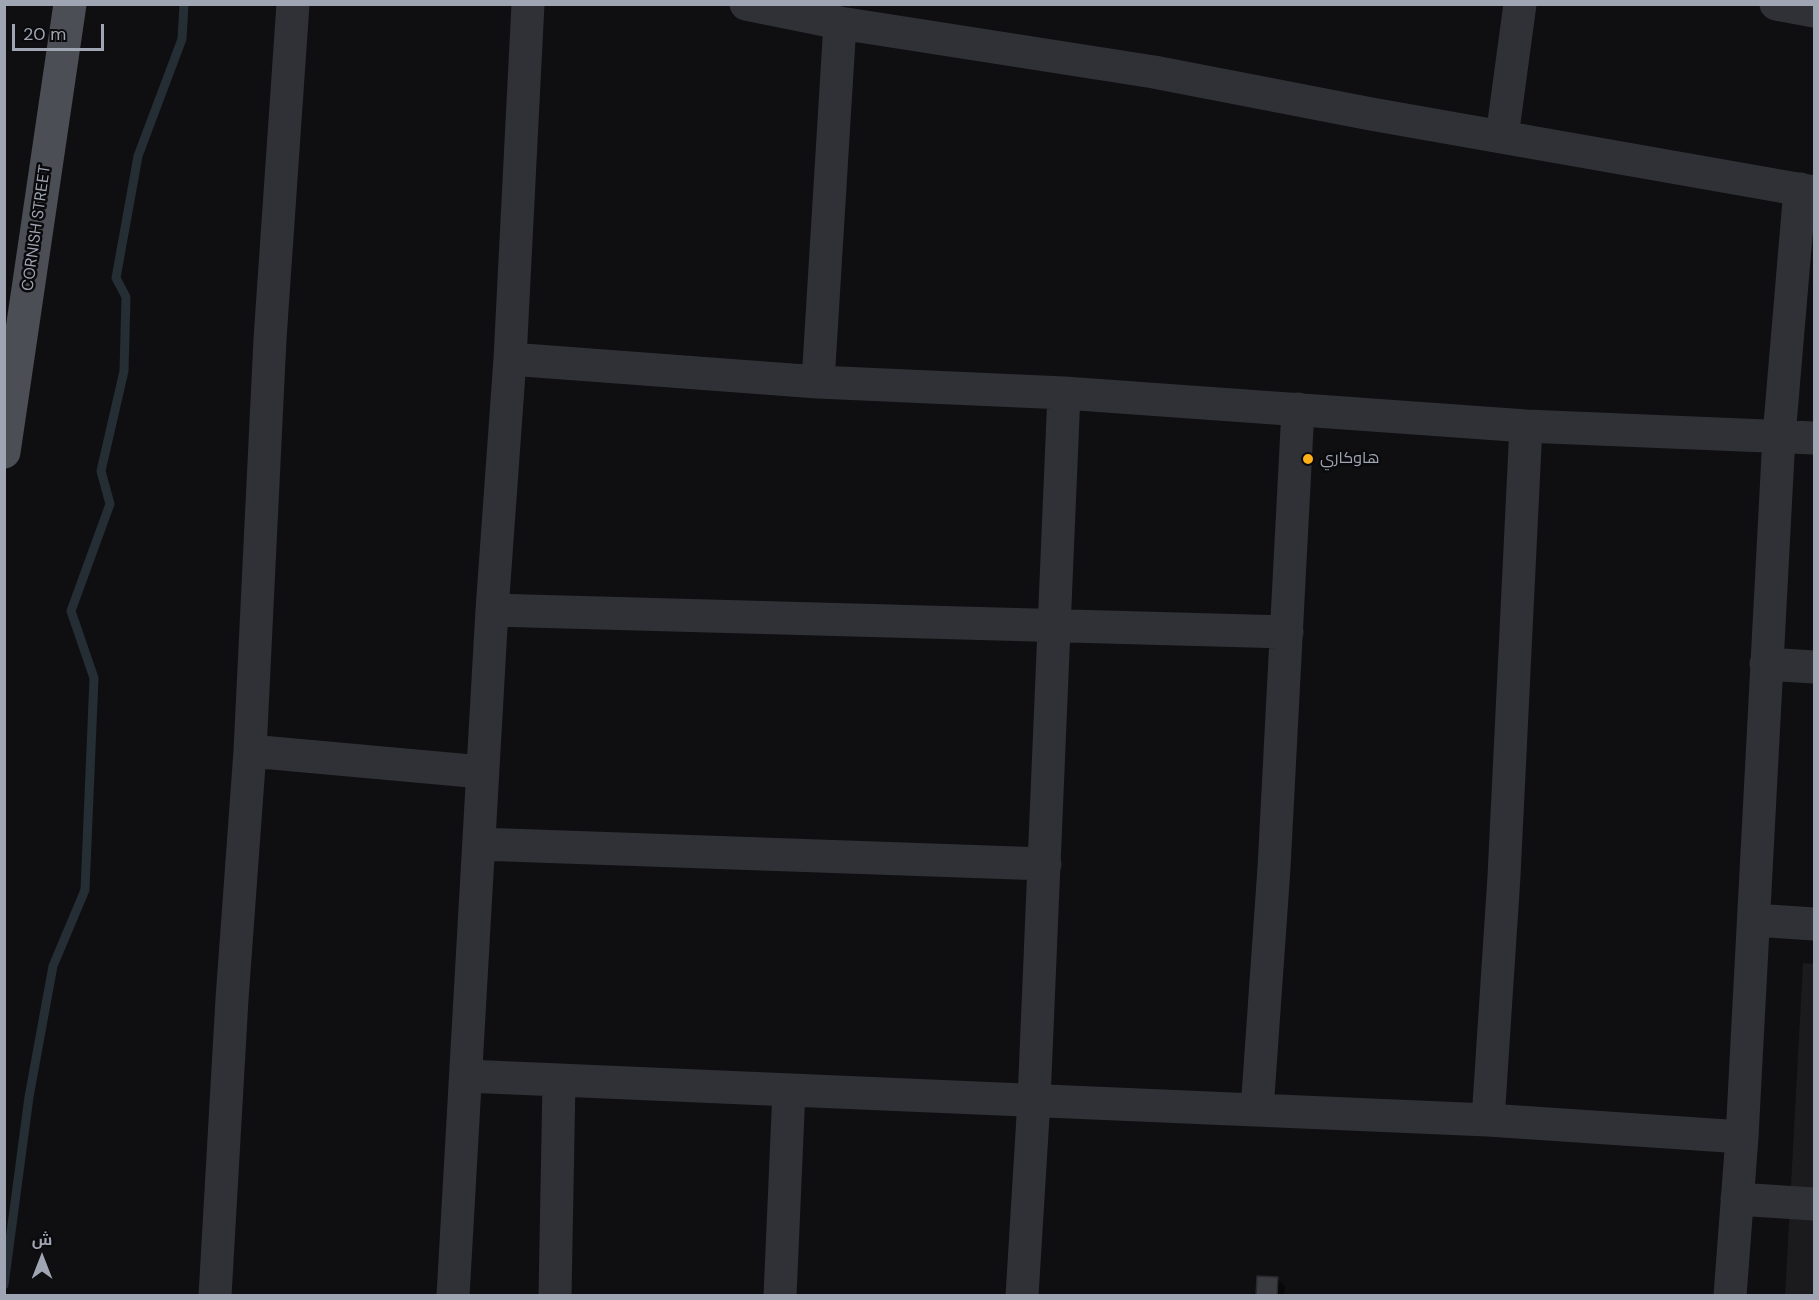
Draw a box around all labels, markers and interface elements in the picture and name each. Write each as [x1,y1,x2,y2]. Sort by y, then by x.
scale bar [15,12,106,50]
text: 20 m [23,22,66,46]
street label: CORNISH STREET [19,164,55,292]
place label: هاوكاري [1320,449,1379,469]
marker: هاوكاري [1301,452,1315,466]
north arrow [12,1228,72,1288]
text: ش [32,1229,52,1250]

